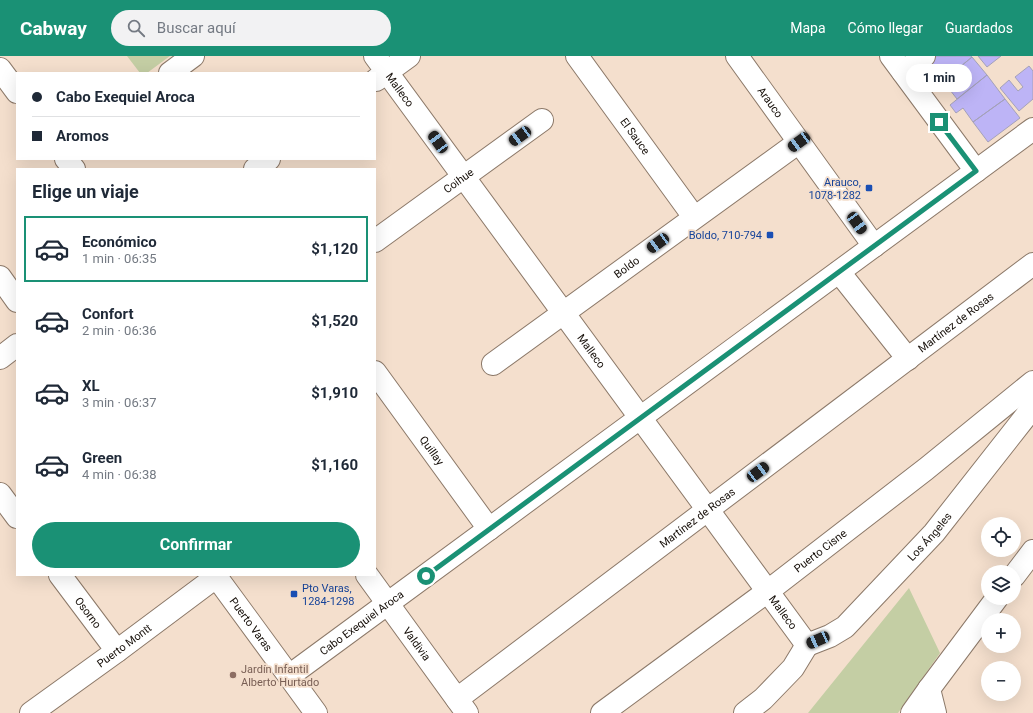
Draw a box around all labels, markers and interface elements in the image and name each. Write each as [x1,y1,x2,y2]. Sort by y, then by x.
search box [111,10,391,46]
text: Cabway [20,17,87,40]
icon: search [125,17,147,39]
text: Buscar aquí [157,19,236,37]
text: Mapa [790,20,826,36]
text: Cómo llegar [848,20,923,36]
text: Guardados [945,20,1013,36]
callout: 1 min [906,64,972,92]
text: 1 min [923,70,955,85]
street label: Malleco [383,71,416,110]
street label: Arauco [754,85,785,120]
text: Cabo Exequiel Aroca [56,88,195,106]
route end [930,113,948,131]
street label: El Sauce [617,116,652,157]
car [507,124,533,148]
text: Aromos [56,127,109,145]
car [426,129,450,155]
car [786,130,812,154]
street label: Coihue [441,166,476,196]
place label: Arauco, 1078-1282 [809,176,861,202]
text: Elige un viaje [32,181,139,202]
marker: Arauco, 1078-1282 [864,183,874,193]
car [845,210,869,236]
place label: Boldo, 710-794 [689,229,762,242]
marker: Boldo, 710-794 [765,230,775,240]
icon: car [34,231,70,267]
car [645,231,671,255]
text: Económico [82,233,157,251]
text: $1,120 [311,240,358,258]
text: 1 min · 06:35 [82,251,157,266]
street label: Boldo [612,254,642,281]
street label: Martínez de Rosas [916,290,997,355]
icon: car [34,303,70,339]
text: Confort [82,305,133,323]
text: $1,520 [311,312,358,330]
text: 2 min · 06:36 [82,323,157,338]
street label: Malleco [574,332,608,371]
icon: car [34,375,70,411]
text: XL [82,377,100,395]
text: $1,910 [311,384,358,402]
text: 3 min · 06:37 [82,395,157,410]
street label: Quillay [417,434,447,469]
icon: car [34,447,70,483]
text: Green [82,449,122,467]
text: $1,160 [311,456,358,474]
car [745,460,771,484]
text: 4 min · 06:38 [82,467,157,482]
street label: Martínez de Rosas [657,485,738,551]
street label: Los Ángeles [905,510,955,564]
map controls [981,517,1021,701]
button: locate [981,517,1021,557]
button: Confirmar [32,522,360,568]
street label: Puerto Cisne [792,527,850,575]
button: layers [981,565,1021,605]
route start [417,567,435,585]
place label: Pto Varas, 1284-1298 [302,582,355,608]
street label: Cabo Exequiel Aroca [317,588,406,658]
marker: Pto Varas, 1284-1298 [289,589,299,599]
street label: Malleco [766,593,799,632]
street label: Osorno [72,595,104,631]
street label: Puerto Varas [227,595,275,654]
button: + [981,613,1021,653]
street label: Puerto Montt [95,621,155,670]
street label: Valdivia [400,625,433,663]
car [805,630,831,650]
button: − [981,661,1021,701]
place label: Jardín Infantil Alberto Hurtado [241,663,319,689]
marker: Jardín Infantil Alberto Hurtado [228,670,238,680]

